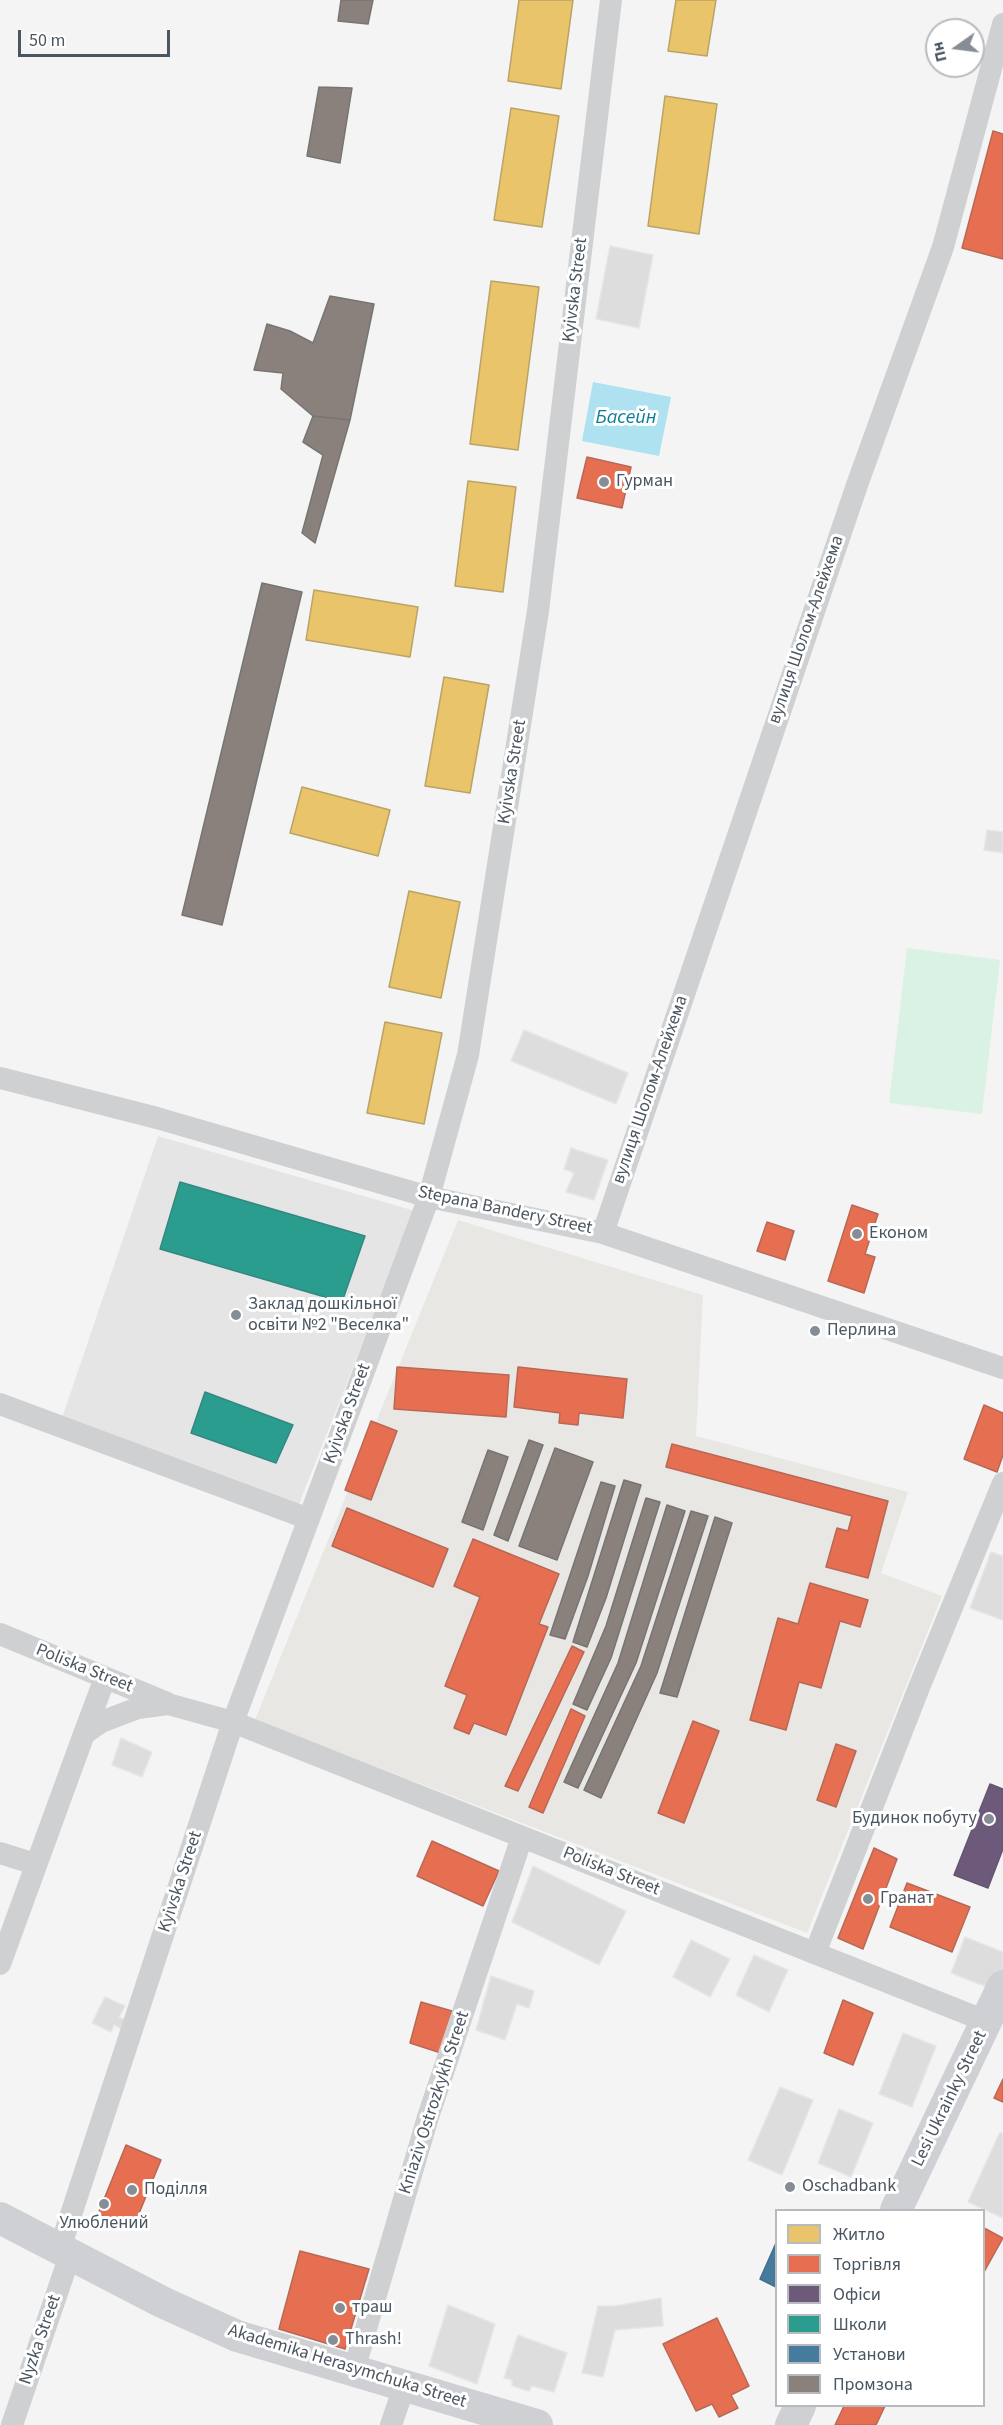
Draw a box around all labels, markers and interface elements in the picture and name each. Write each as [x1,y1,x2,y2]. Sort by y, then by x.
scale bar [21,18,172,56]
north arrow [925,18,985,78]
text: 50 m [29,28,65,53]
text: Пн [926,40,953,64]
street label: Kyivska Street [559,236,593,344]
water label: Басейн [596,407,656,431]
place label: Гурман [616,471,673,493]
marker: Гурман [597,475,611,489]
street label: вулиця Шолом-Алейхема [765,533,849,727]
street label: Kyivska Street [494,718,532,826]
street label: вулиця Шолом-Алейхема [609,993,693,1187]
street label: Stepana Bandery Street [416,1182,594,1240]
place label: Економ [869,1223,928,1245]
marker: Економ [850,1227,864,1241]
place label: Заклад дошкільної освіти №2 "Веселка" [248,1294,409,1336]
marker: Заклад дошкільної освіти №2 "Веселка" [229,1308,243,1322]
place label: Перлина [827,1320,896,1342]
marker: Перлина [808,1324,822,1338]
street label: Kyivska Street [320,1361,376,1467]
street label: Poliska Street [32,1640,136,1698]
place label: Будинок побуту [852,1808,977,1830]
marker: Будинок побуту [982,1812,996,1826]
street label: Kyivska Street [154,1829,208,1935]
street label: Poliska Street [559,1843,663,1901]
place label: Гранат [880,1888,934,1910]
marker: Гранат [861,1892,875,1906]
street label: Kniaziv Ostrozkykh Street [395,2009,475,2197]
street label: Lesi Ukrainky Street [908,2027,992,2171]
place label: Oschadbank [802,2176,896,2198]
place label: Поділля [144,2179,208,2201]
marker: Oschadbank [783,2180,797,2194]
marker: Поділля [125,2183,139,2197]
marker: Улюблений [97,2197,111,2211]
legend [775,2209,985,2407]
place label: Улюблений [59,2213,149,2235]
text: Житло [833,2222,885,2247]
text: Торгівля [833,2252,901,2277]
text: Офіси [833,2282,881,2307]
street label: Nyzka Street [16,2292,66,2388]
place label: траш [352,2297,393,2319]
marker: траш [333,2301,347,2315]
text: Школи [833,2312,887,2337]
street label: Akademika Herasymchuka Street [225,2320,469,2414]
place label: Thrash! [345,2329,402,2351]
marker: Thrash! [326,2333,340,2347]
text: Установи [833,2342,906,2367]
text: Промзона [833,2372,913,2397]

